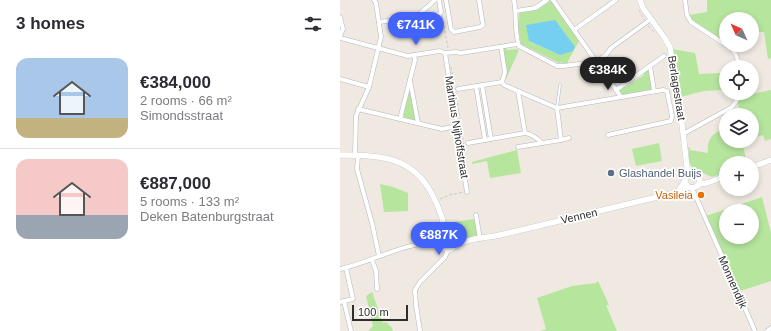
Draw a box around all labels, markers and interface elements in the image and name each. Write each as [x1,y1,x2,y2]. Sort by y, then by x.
pin: €741K [388,12,444,46]
north arrow [719,12,759,52]
map controls [719,12,759,244]
icon: filters [302,13,324,35]
text: 3 homes [16,14,85,33]
text: €741K [397,17,435,32]
street label: Berlagestraat [666,55,688,121]
pin: €384K [580,57,636,91]
button: locate [719,60,759,100]
text: €384K [589,62,627,77]
text: €384,000 [140,73,211,92]
icon: home [48,74,96,122]
street label: Martinus Nijhoffstraat [443,75,471,179]
text: 2 rooms · 66 m² [140,93,232,108]
text: Simondsstraat [140,108,223,123]
button: layers [719,108,759,148]
button: + [719,156,759,196]
place label: Glashandel Buijs [619,167,702,179]
marker: Glashandel Buijs [606,168,616,178]
text: €887,000 [140,174,211,193]
icon: home [48,175,96,223]
place label: Vasileia [655,189,694,201]
marker: Vasileia [696,190,706,200]
text: 5 rooms · 133 m² [140,194,239,209]
button: − [719,204,759,244]
street label: Vennen [559,206,599,226]
text: Deken Batenburgstraat [140,209,274,224]
pin: €887K [411,222,467,256]
text: €887K [420,227,458,242]
street label: Monnendijk [716,254,750,311]
scale bar [352,303,408,322]
text: 100 m [358,306,389,318]

